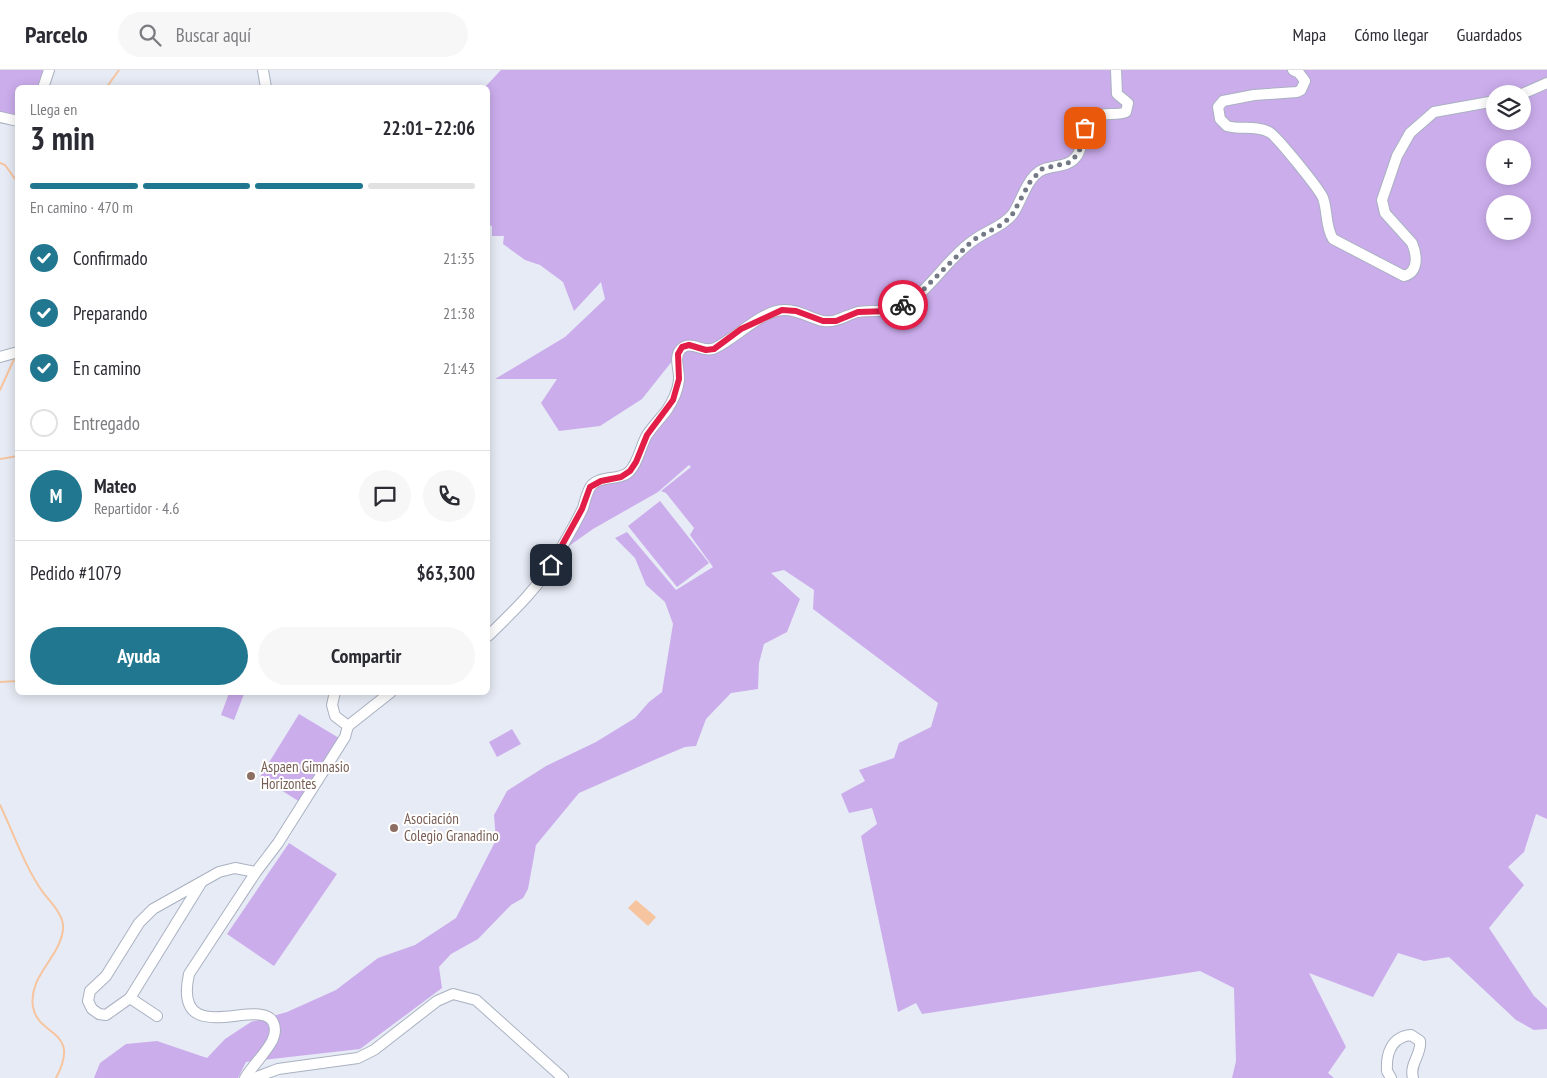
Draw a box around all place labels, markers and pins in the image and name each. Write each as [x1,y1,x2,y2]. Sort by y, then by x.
pin [1064,107,1106,149]
pin [530,544,572,586]
place label: Aspaen Gimnasio Horizontes [261,757,349,793]
marker: Aspaen Gimnasio Horizontes [245,770,257,782]
place label: Asociación Colegio Granadino [404,809,499,845]
marker: Asociación Colegio Granadino [388,822,400,834]

